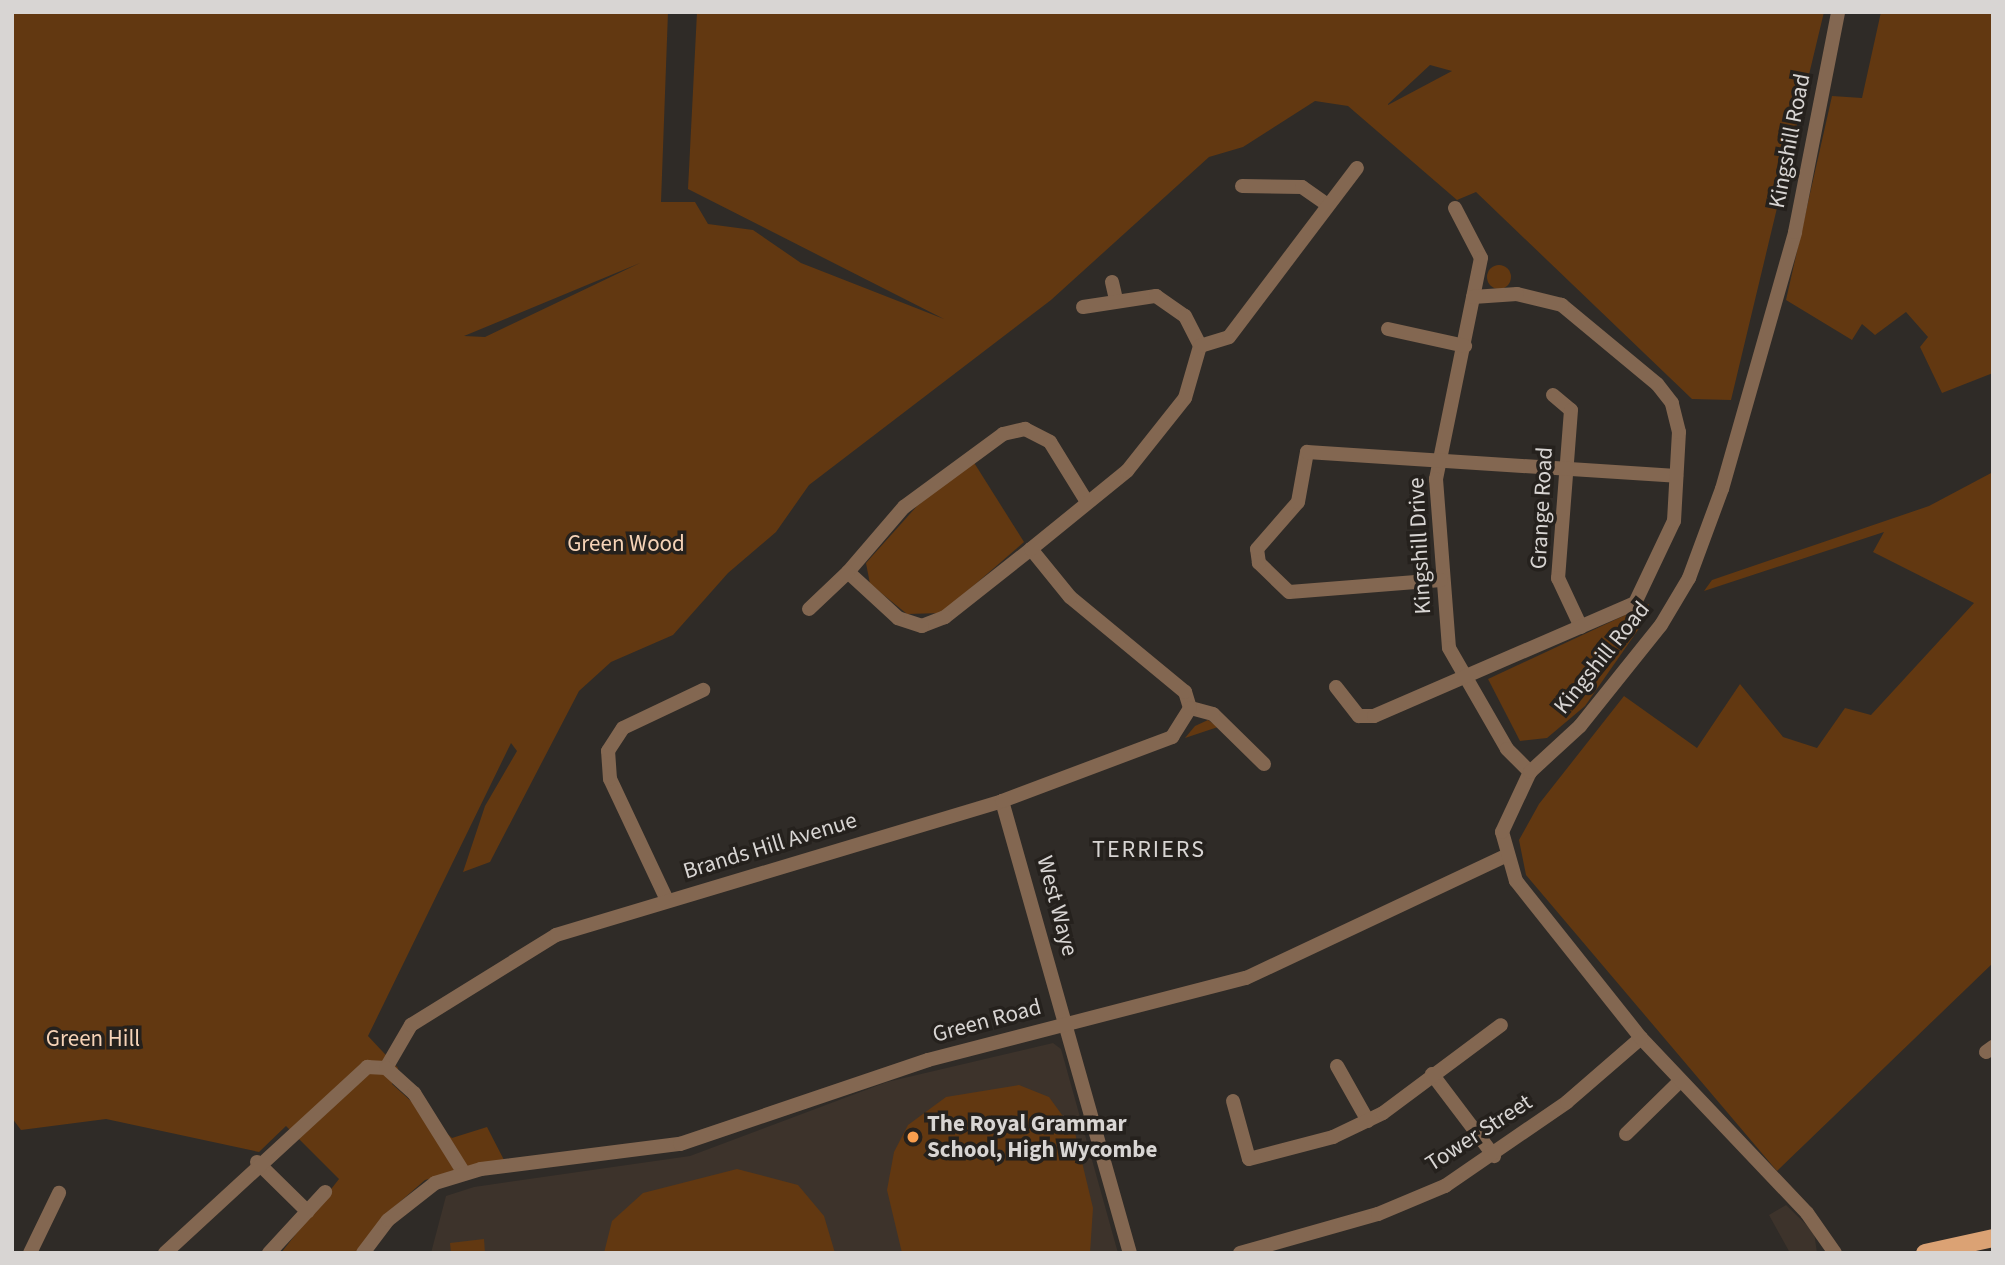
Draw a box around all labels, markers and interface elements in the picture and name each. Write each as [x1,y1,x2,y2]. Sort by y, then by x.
street label: Kingshill Road [1763,71,1817,211]
street label: Grange Road [1525,446,1559,570]
street label: Kingshill Drive [1403,477,1437,615]
park label: Green Wood [567,530,685,558]
street label: Kingshill Road [1548,596,1656,720]
street label: Brands Hill Avenue [680,806,860,886]
district label: TERRIERS [1093,836,1205,864]
street label: West Waye [1030,853,1084,959]
street label: Green Road [930,993,1044,1049]
park label: Green Hill [46,1025,140,1053]
street label: Tower Street [1421,1088,1537,1178]
place label: The Royal Grammar School, High Wycombe [927,1110,1157,1164]
marker: The Royal Grammar School, High Wycombe [905,1129,921,1145]

